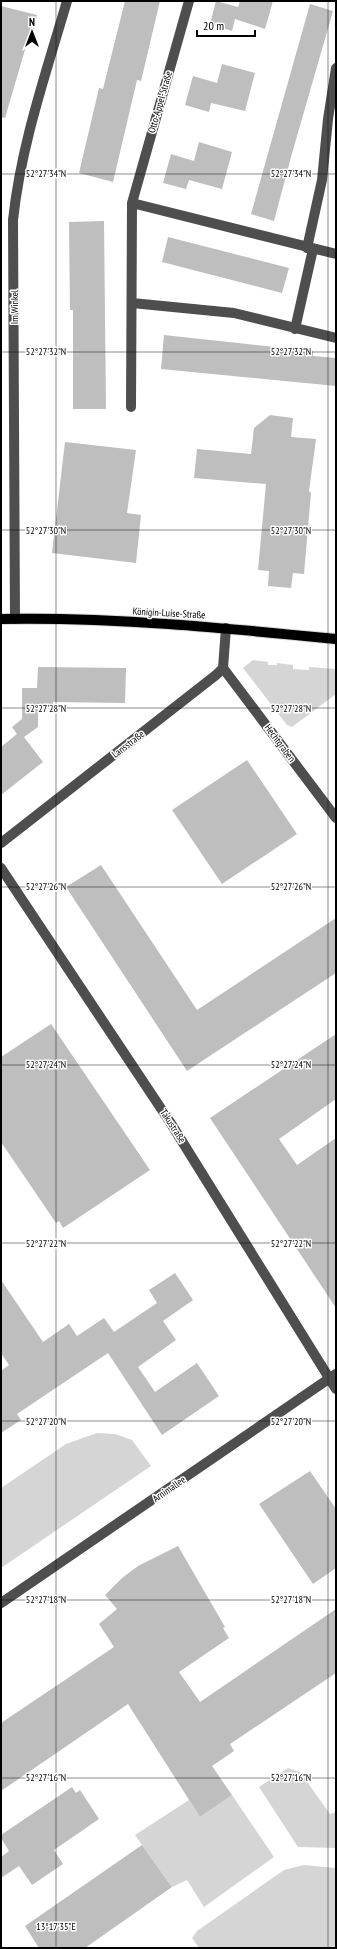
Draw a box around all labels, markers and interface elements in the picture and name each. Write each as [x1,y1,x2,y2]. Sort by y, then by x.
north arrow [12,12,52,52]
scale bar [197,12,255,38]
text: N [29,15,35,29]
text: 20 m [203,18,224,33]
street label: Otto-Appel-Straße [145,70,175,134]
text: 52°27'34"N [26,167,66,180]
text: 52°27'34"N [271,167,311,180]
street label: Im Winkel [8,289,21,324]
text: 52°27'32"N [26,345,66,358]
text: 52°27'32"N [271,345,311,358]
text: 52°27'30"N [26,524,66,537]
text: 52°27'30"N [271,524,311,537]
street label: Königin-Luise-Straße [132,605,206,621]
text: 52°27'28"N [26,702,66,715]
text: 52°27'28"N [271,702,311,715]
street label: Hechtgraben [262,722,298,764]
street label: Lansstraße [109,727,147,761]
text: 52°27'26"N [26,880,66,893]
text: 52°27'26"N [271,880,311,893]
text: 52°27'24"N [26,1058,66,1071]
text: 52°27'24"N [271,1058,311,1071]
street label: Takustraße [157,1107,189,1145]
text: 52°27'22"N [26,1237,66,1250]
text: 52°27'22"N [271,1237,311,1250]
text: 52°27'20"N [26,1415,66,1428]
text: 52°27'20"N [271,1415,311,1428]
street label: Arnimallee [150,1473,188,1505]
text: 52°27'18"N [26,1593,66,1606]
text: 52°27'18"N [271,1593,311,1606]
text: 52°27'16"N [26,1771,66,1784]
text: 52°27'16"N [271,1771,311,1784]
text: 13°17'35"E [36,1920,76,1933]

